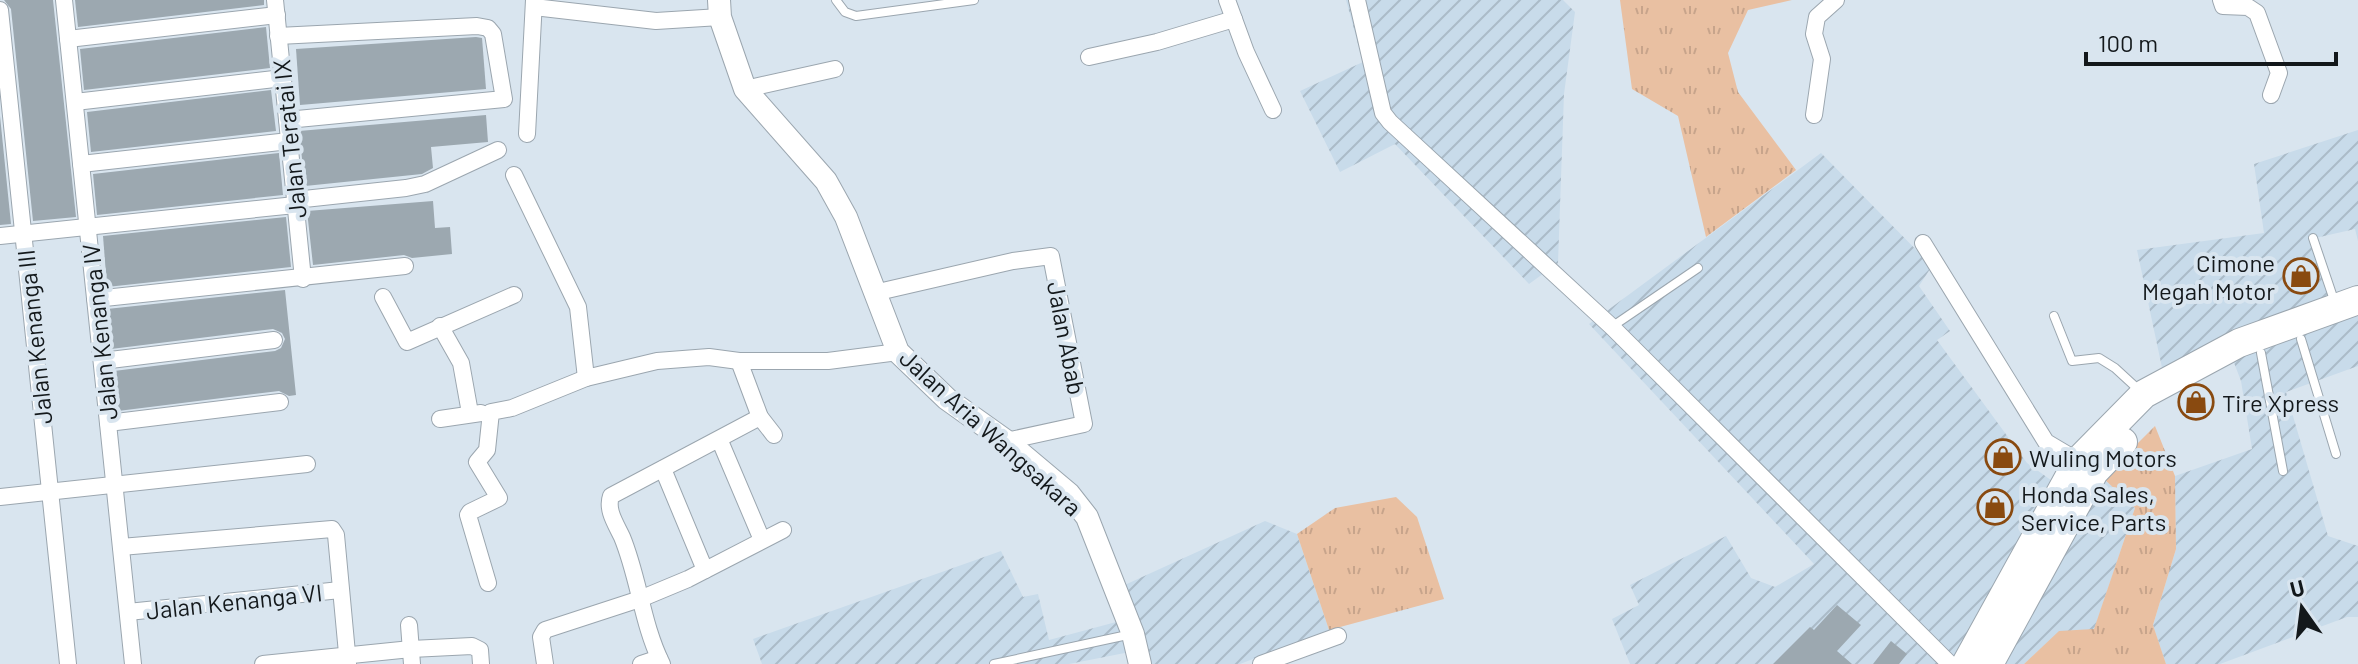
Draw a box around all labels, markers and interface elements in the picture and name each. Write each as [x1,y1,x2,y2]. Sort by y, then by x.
scale bar [2086,16,2336,66]
text: 100 m [2098,28,2158,57]
street label: Jalan Teratai IX [266,58,312,220]
street label: Jalan Kenanga IV [75,242,123,422]
street label: Jalan Kenanga III [10,248,58,426]
place label: Cimone Megah Motor [2142,248,2275,305]
shop icon: Cimone Megah Motor [2282,257,2320,295]
street label: Jalan Abab [1042,279,1092,397]
street label: Jalan Aria Wangsakara [894,343,1088,521]
shop icon: Tire Xpress [2177,383,2215,421]
place label: Tire Xpress [2222,388,2339,417]
shop icon: Wuling Motors [1984,438,2022,476]
place label: Wuling Motors [2029,443,2177,472]
place label: Honda Sales, Service, Parts [2021,479,2166,536]
shop icon: Honda Sales, Service, Parts [1976,488,2014,526]
north arrow [2262,568,2342,648]
text: U [2287,573,2307,602]
street label: Jalan Kenanga VI [144,577,324,625]

